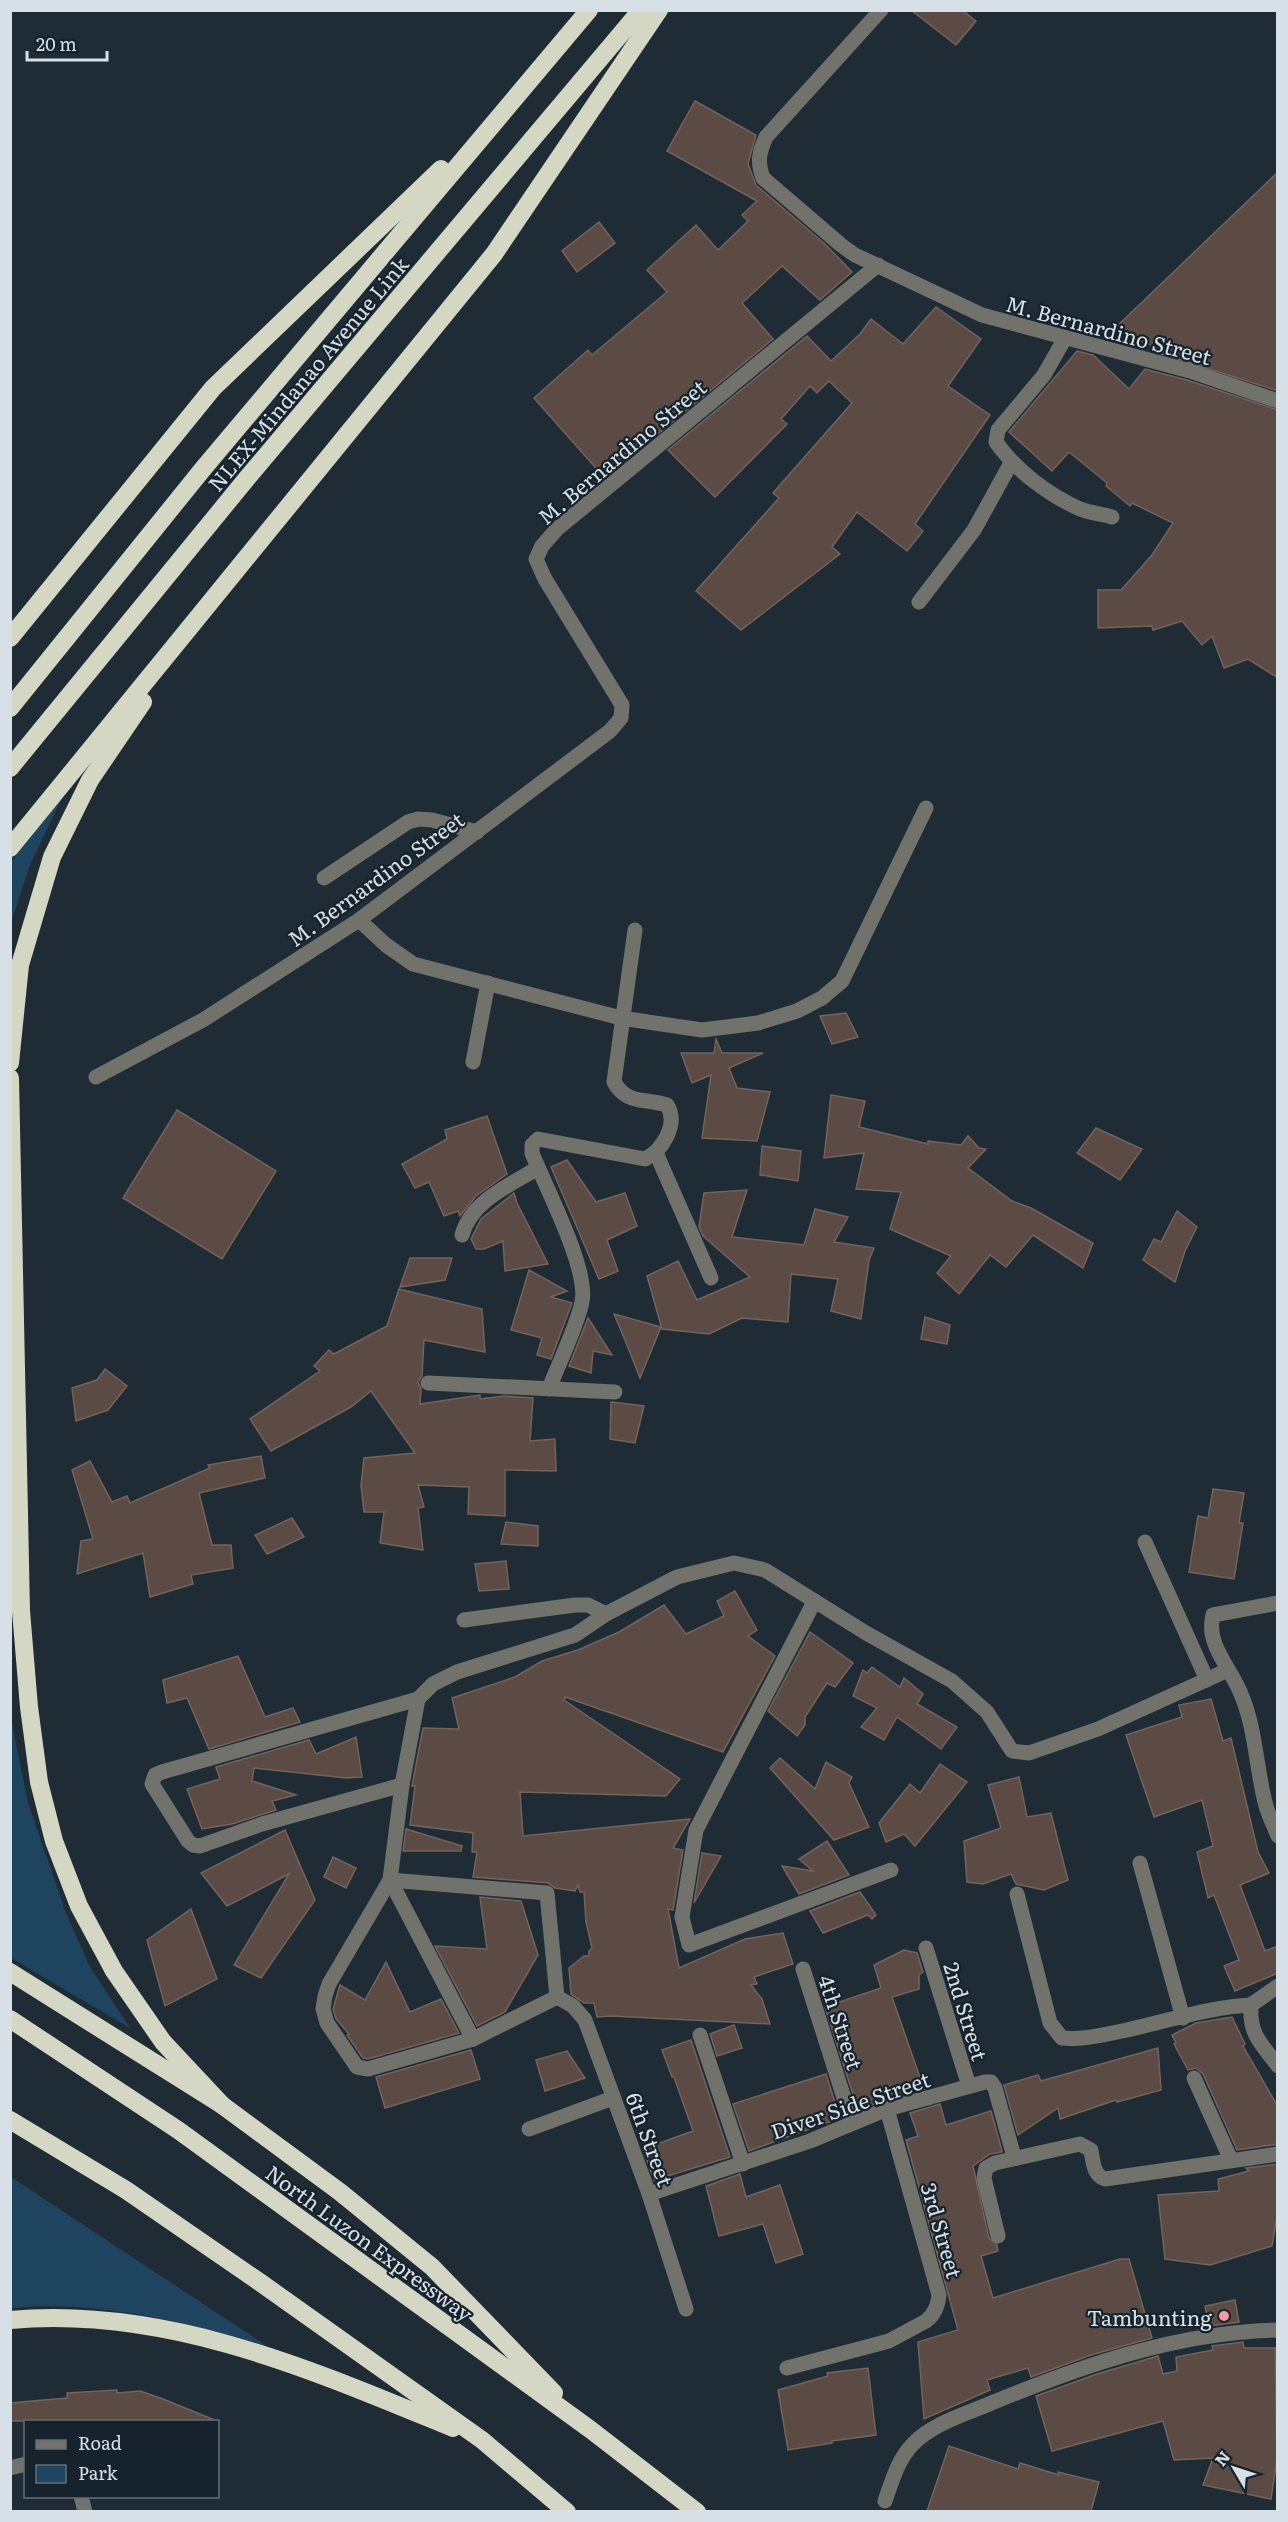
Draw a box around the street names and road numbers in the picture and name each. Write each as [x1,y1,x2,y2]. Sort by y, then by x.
street label: NLEX-Mindanao Avenue Link [199,249,415,497]
street label: M. Bernardino Street [1003,287,1216,371]
street label: M. Bernardino Street [530,371,712,531]
street label: M. Bernardino Street [280,803,470,953]
street label: 2nd Street [937,1958,997,2065]
street label: 4th Street [812,1970,872,2074]
street label: Diver Side Street [766,2062,934,2146]
street label: 6th Street [620,2088,682,2191]
street label: North Luzon Expressway [260,2156,481,2328]
street label: 3rd Street [915,2179,972,2282]

